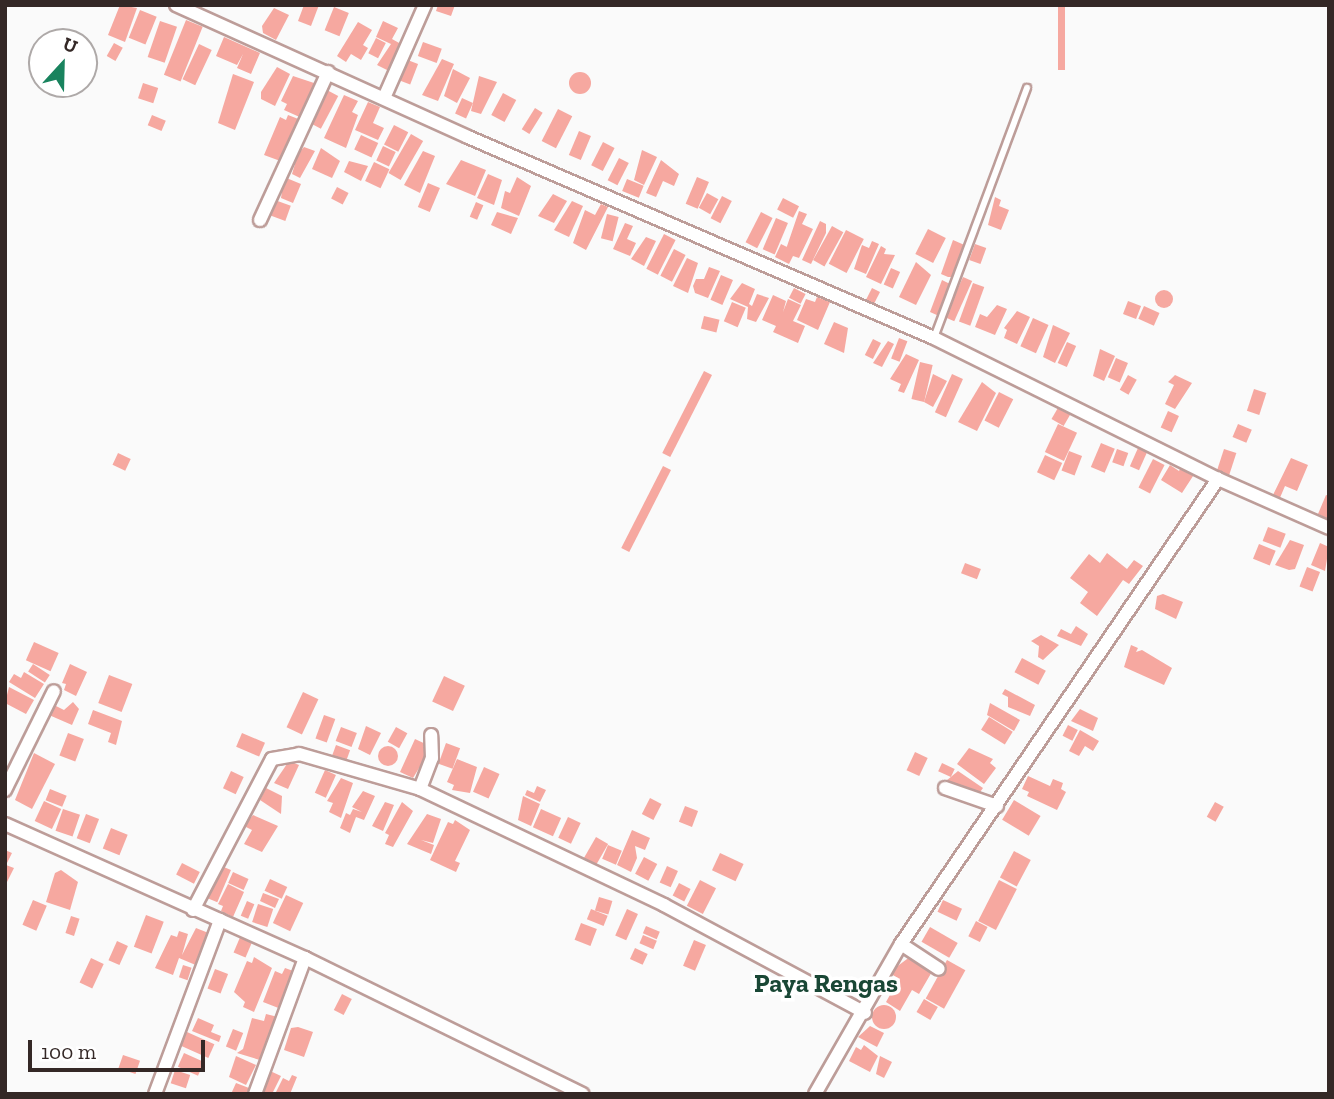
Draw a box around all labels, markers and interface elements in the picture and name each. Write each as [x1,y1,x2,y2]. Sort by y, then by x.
north arrow [28,28,98,98]
text: U [60,32,81,58]
district label: Paya Rengas [754,968,898,1000]
scale bar [32,1026,208,1070]
text: 100 m [41,1039,96,1064]

